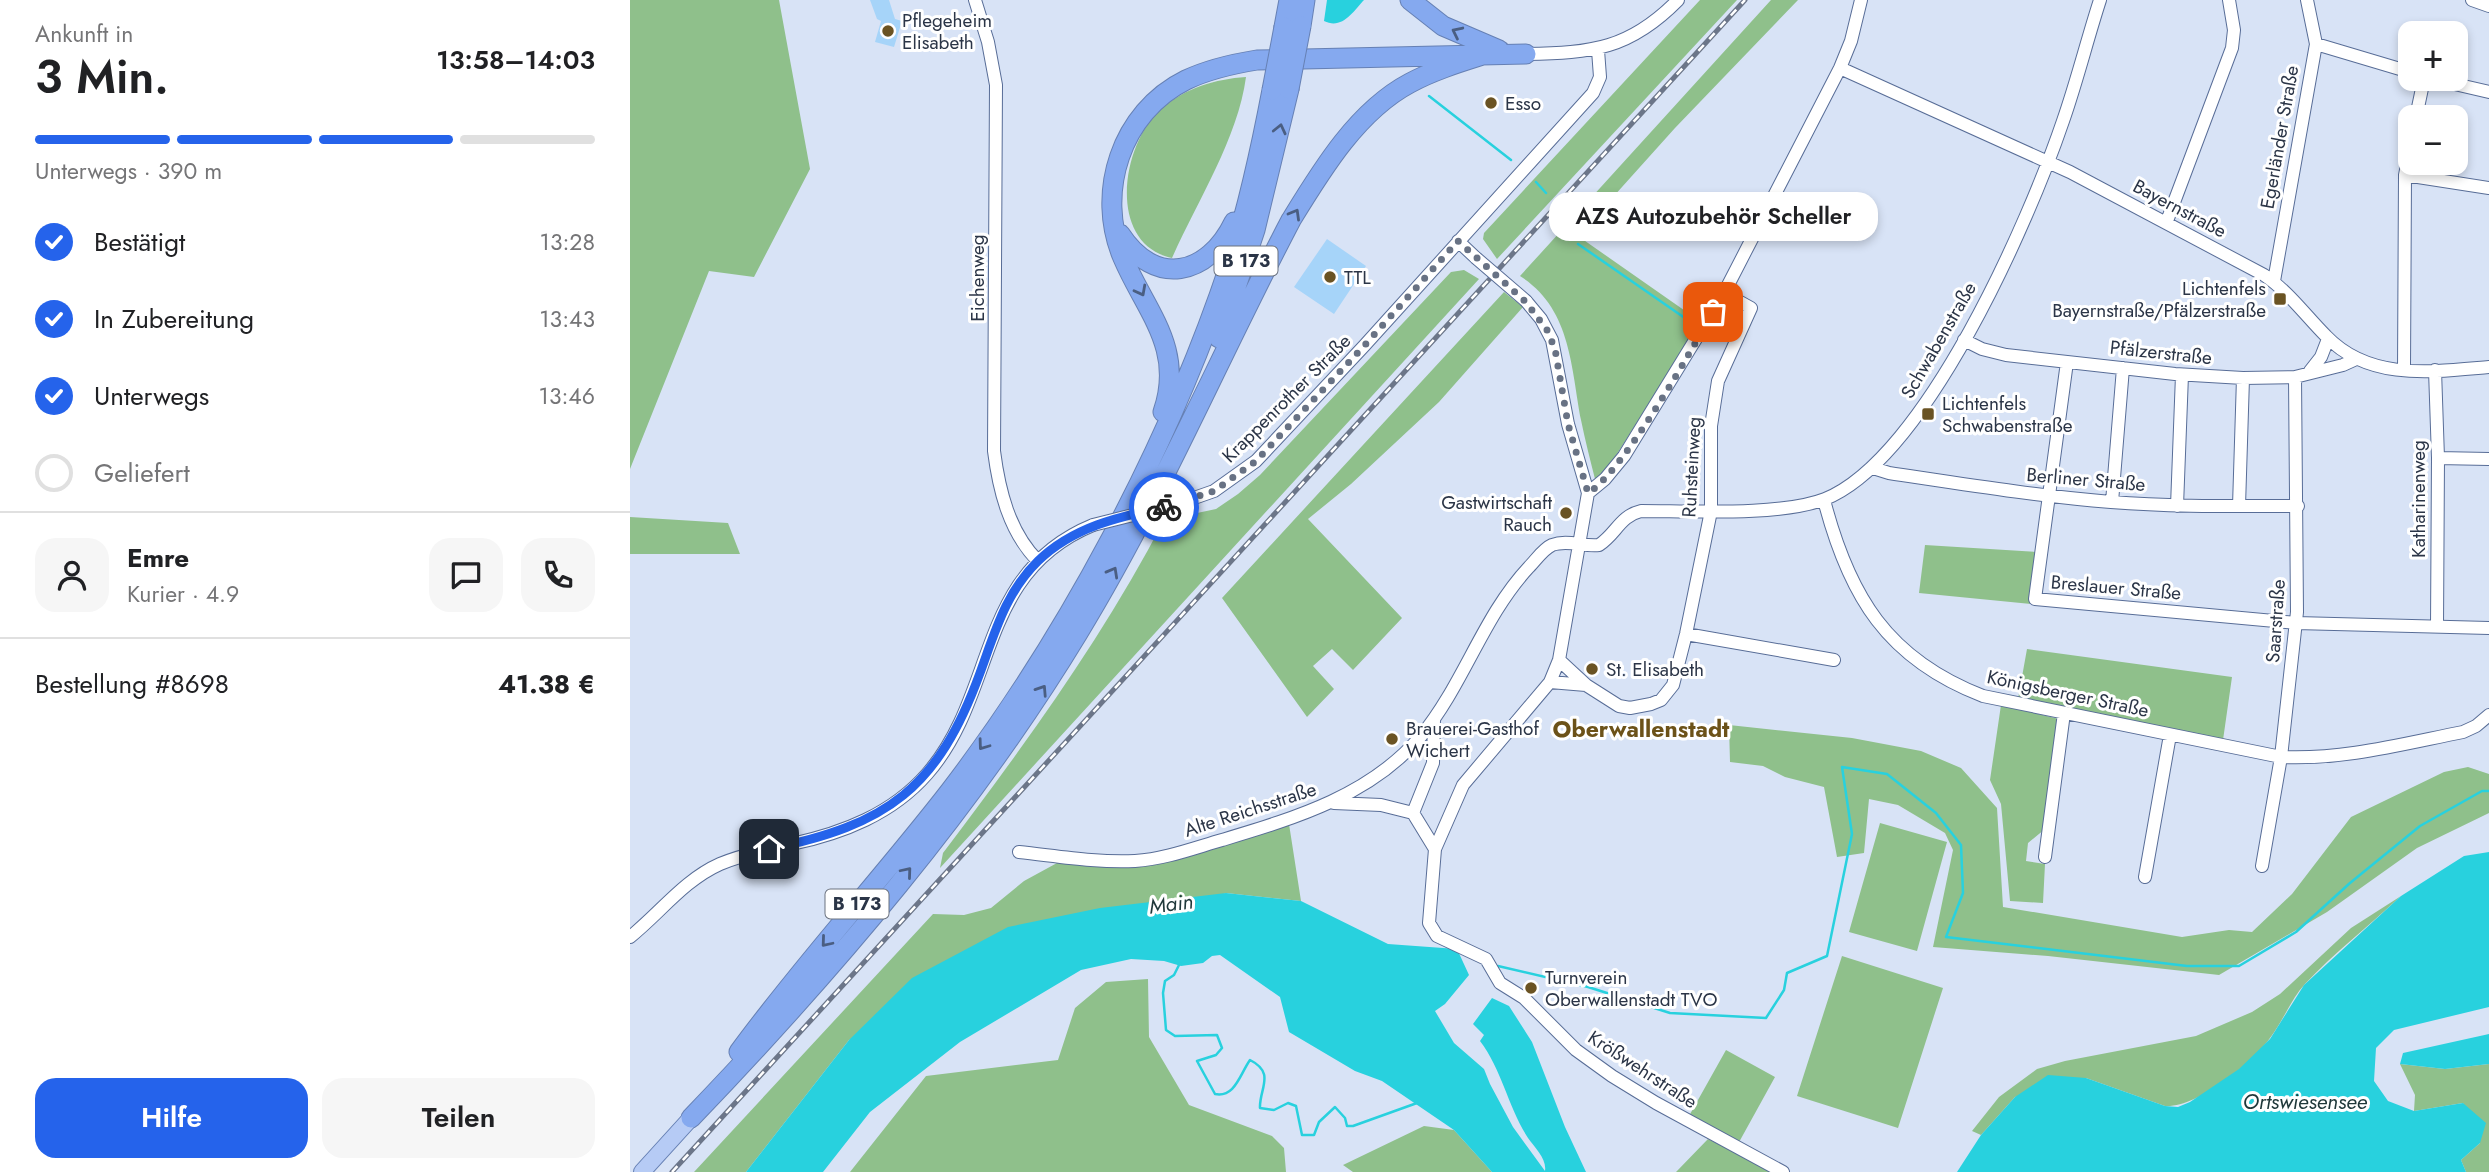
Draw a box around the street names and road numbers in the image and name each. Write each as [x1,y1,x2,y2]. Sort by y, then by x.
street label: Egerländer Straße [2254,63,2305,211]
street label: Bayernstraße [2128,172,2231,244]
street label: Eichenweg [964,234,991,322]
road number: B 173 [1214,246,1278,276]
street label: Schwabenstraße [1894,277,1983,403]
street label: Krappenrother Straße [1216,328,1357,469]
street label: Pfälzerstraße [2109,334,2214,371]
street label: Ruhsteinweg [1675,416,1708,518]
street label: Katharinenweg [2405,440,2432,558]
street label: Berliner Straße [2025,461,2147,498]
street label: Breslauer Straße [2050,568,2183,607]
street label: Saarstraße [2259,578,2292,664]
street label: Königsberger Straße [1984,663,2151,724]
street label: Alte Reichsstraße [1181,775,1320,844]
road number: B 173 [826,890,888,918]
street label: Krößwehrstraße [1583,1024,1703,1115]

